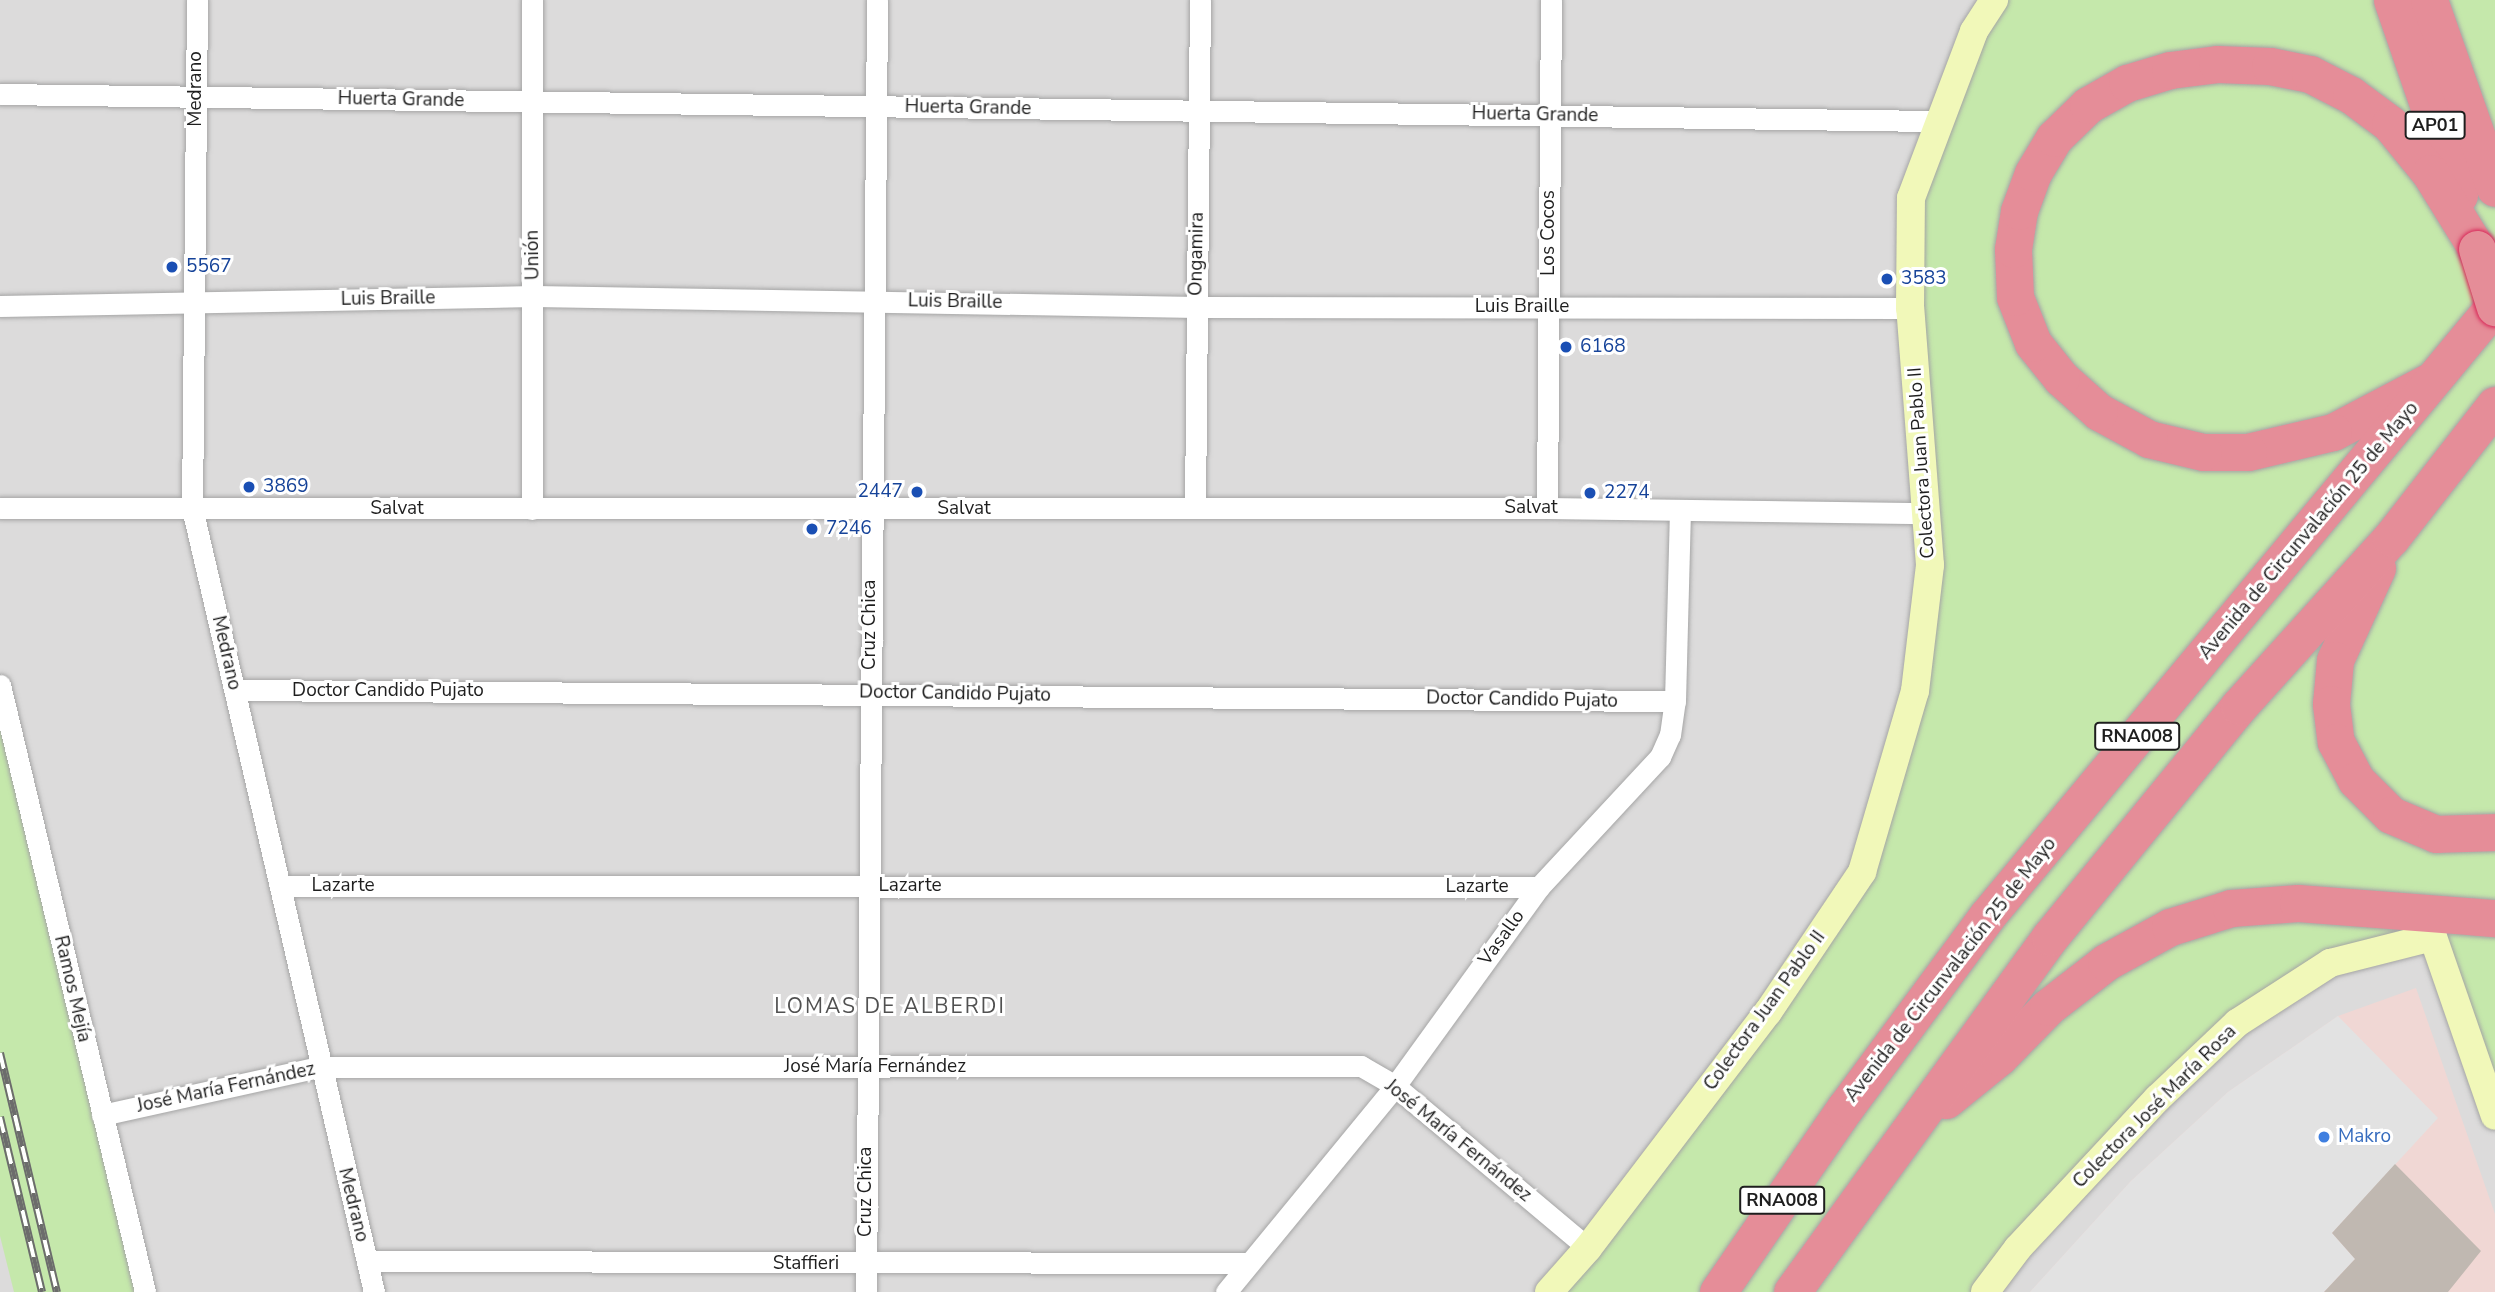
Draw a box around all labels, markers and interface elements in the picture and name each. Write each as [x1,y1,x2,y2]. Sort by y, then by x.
street label: Medrano [185,51,207,127]
street label: Huerta Grande [337,87,465,113]
street label: Huerta Grande [904,95,1032,121]
street label: Huerta Grande [1471,102,1599,128]
road number: AP01 [2404,110,2466,140]
street label: Los Cocos [1538,190,1560,276]
street label: Ongamira [1185,212,1209,296]
street label: Unión [521,230,545,280]
place label: 5567 [186,256,232,278]
marker: 5567 [164,259,180,275]
place label: 3583 [1901,268,1947,290]
marker: 3583 [1879,271,1895,287]
street label: Luis Braille [341,287,435,311]
street label: Luis Braille [908,290,1002,314]
street label: Luis Braille [1475,296,1569,318]
place label: 6168 [1580,336,1626,358]
marker: 6168 [1558,339,1574,355]
street label: Colectora Juan Pablo II [1904,366,1940,560]
street label: Avenida de Circunvalación 25 de Mayo [2194,398,2424,664]
place label: 3869 [263,476,309,498]
marker: 3869 [241,479,257,495]
place label: 2447 [857,481,903,503]
place label: 2274 [1604,482,1650,504]
marker: 2447 [909,484,925,500]
marker: 2274 [1582,485,1598,501]
street label: Salvat [1504,497,1558,519]
street label: Salvat [370,498,424,520]
street label: Salvat [937,498,991,520]
place label: 7246 [826,518,872,540]
marker: 7246 [804,521,820,537]
street label: Cruz Chica [859,580,881,670]
street label: Medrano [206,614,246,692]
street label: Doctor Candido Pujato [292,680,484,702]
street label: Doctor Candido Pujato [859,681,1051,707]
street label: Doctor Candido Pujato [1426,687,1618,713]
road number: RNA008 [2093,722,2181,750]
street label: Avenida de Circunvalación 25 de Mayo [1841,833,2061,1107]
street label: Lazarte [311,875,375,897]
street label: Lazarte [878,875,942,897]
street label: Lazarte [1445,876,1509,898]
street label: Vasallo [1474,906,1530,970]
street label: Colectora Juan Pablo II [1699,927,1831,1095]
street label: Ramos Mejía [49,933,95,1045]
district label: LOMAS DE ALBERDI [776,993,1004,1019]
street label: Colectora José María Rosa [2069,1021,2241,1193]
street label: José María Fernández [784,1056,966,1078]
street label: José María Fernández [135,1058,317,1118]
street label: José María Fernández [1380,1075,1536,1207]
place label: Makro [2338,1126,2391,1148]
marker: Makro [2316,1129,2332,1145]
street label: Cruz Chica [855,1147,877,1237]
street label: Medrano [333,1166,373,1244]
road number: RNA008 [1738,1185,1826,1214]
street label: Staffieri [773,1253,839,1275]

